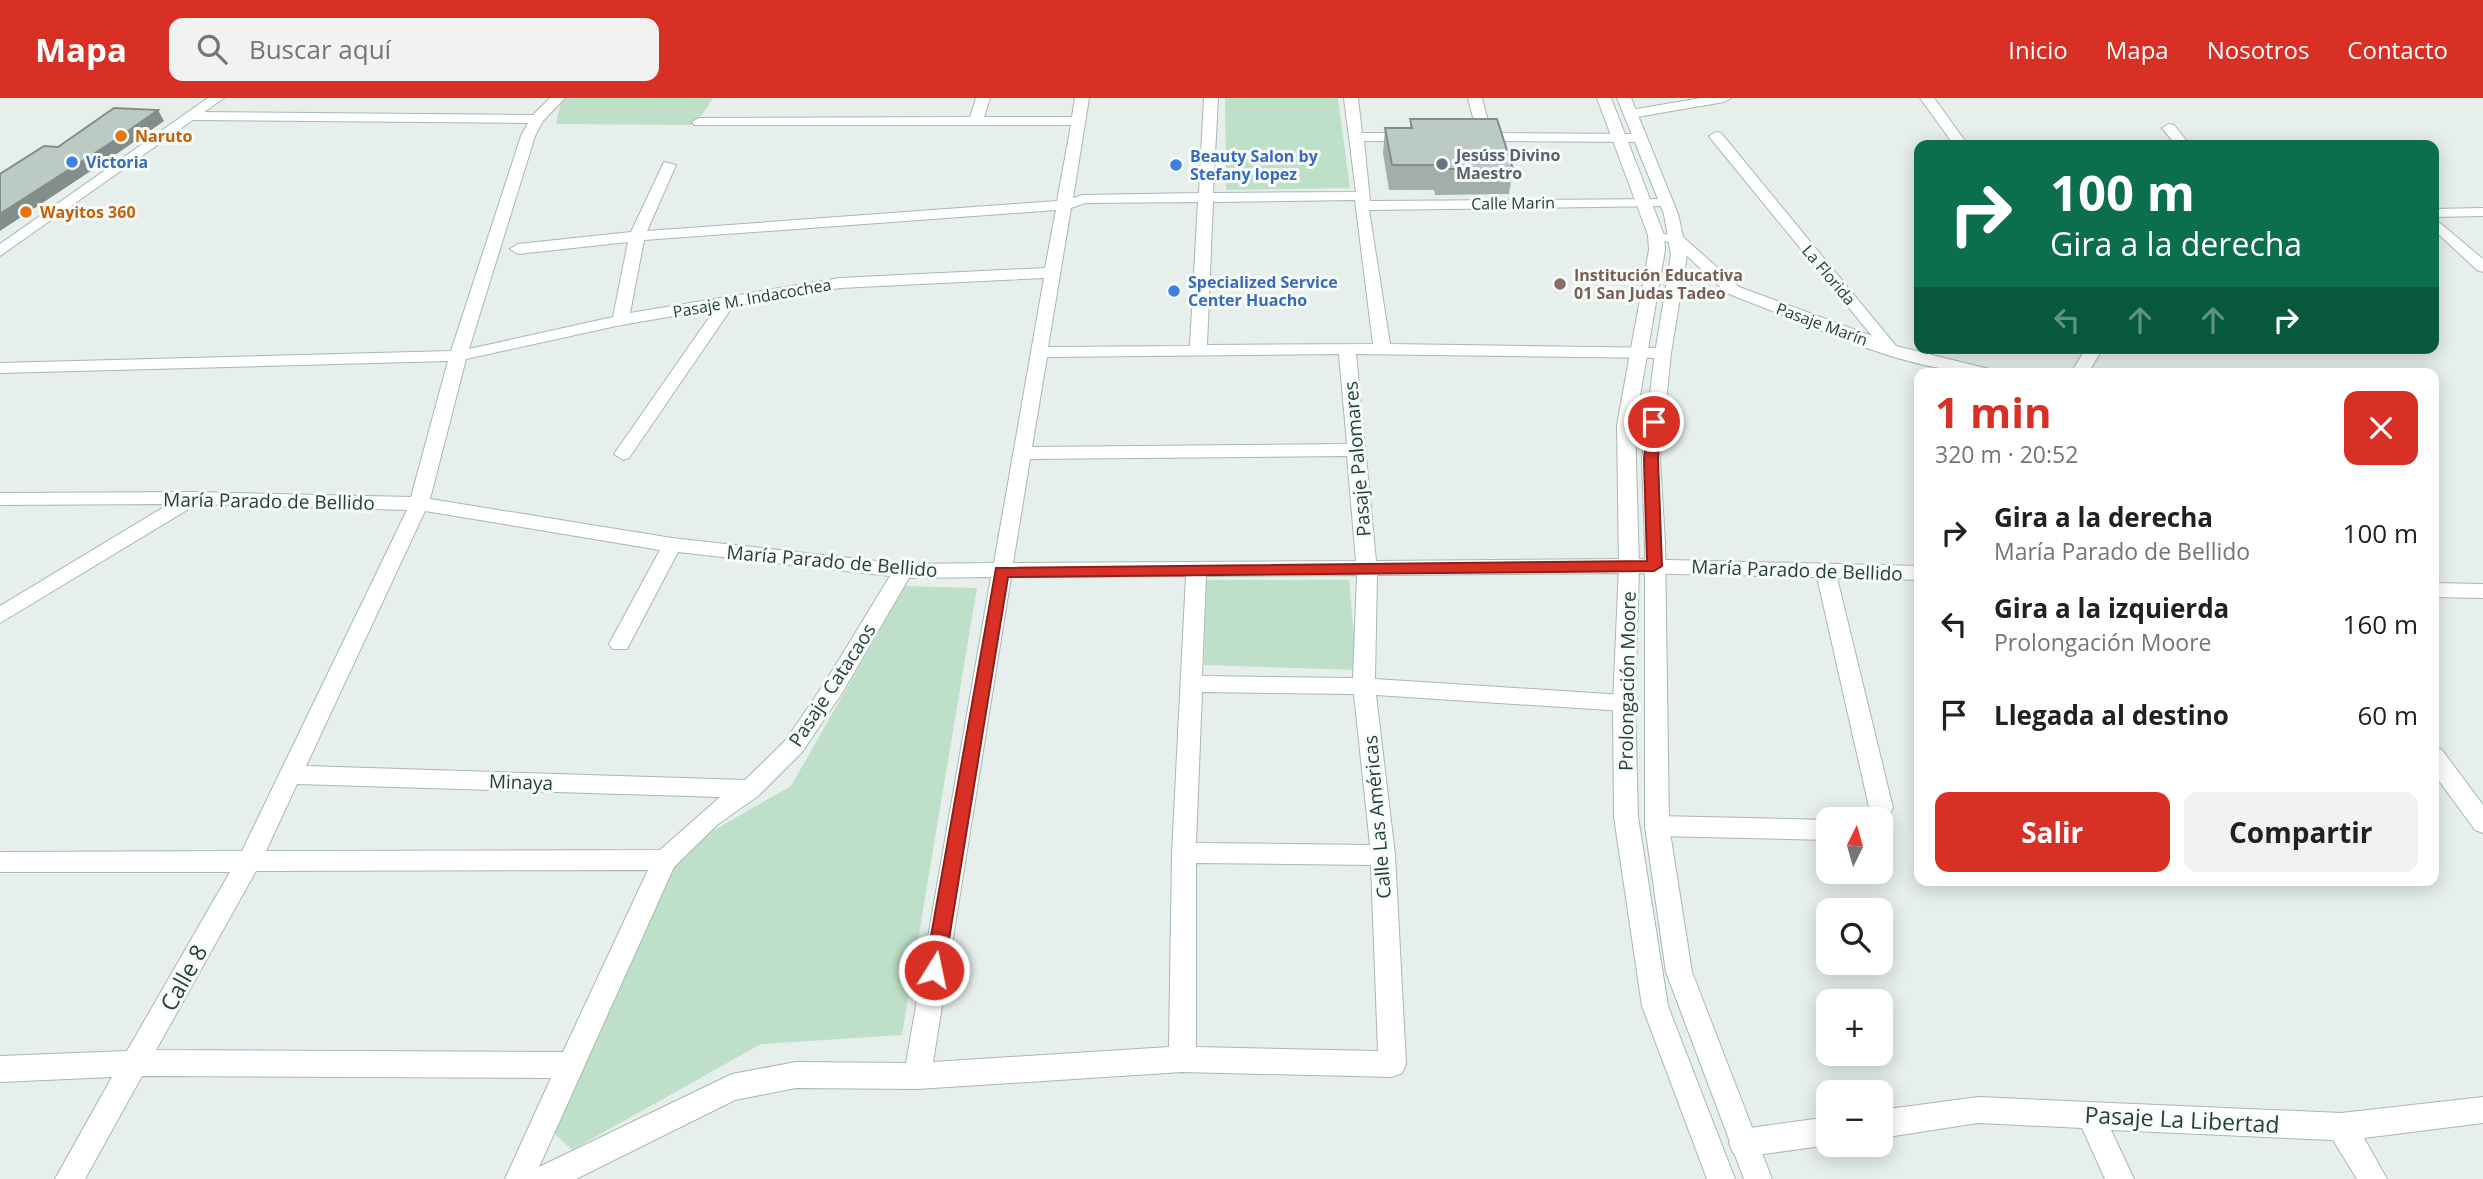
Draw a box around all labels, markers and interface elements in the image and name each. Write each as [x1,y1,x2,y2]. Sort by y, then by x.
search box [169,18,659,81]
text: Mapa [35,27,127,72]
icon: search [193,30,231,68]
text: Buscar aquí [249,31,391,67]
text: Inicio [2008,33,2068,66]
text: Mapa [2106,33,2169,66]
text: Nosotros [2207,33,2309,66]
text: Contacto [2347,33,2448,66]
place label: Naruto [135,125,192,147]
marker: Naruto [113,128,129,144]
place label: Jesúss Divino Maestro [1454,144,1561,184]
place label: Beauty Salon by Stefany lopez [1190,145,1319,185]
place label: Victoria [86,151,148,173]
marker: Victoria [64,154,80,170]
marker: Jesúss Divino Maestro [1434,156,1450,172]
marker: Beauty Salon by Stefany lopez [1168,157,1184,173]
text: 100 m [2050,159,2195,225]
icon: right [1935,168,2026,259]
street label: Calle Marin [1471,191,1555,215]
place label: Wayitos 360 [40,201,136,223]
marker: Wayitos 360 [18,204,34,220]
text: Gira a la derecha [2050,222,2302,265]
street label: La Florida [1797,240,1861,310]
place label: Institución Educativa 01 San Judas Tadeo [1574,264,1743,304]
place label: Specialized Service Center Huacho [1188,271,1338,311]
street label: Pasaje M. Indacochea [671,273,833,323]
marker: Institución Educativa 01 San Judas Tadeo [1552,276,1568,292]
marker: Specialized Service Center Huacho [1166,283,1182,299]
street label: Pasaje Marín [1773,297,1871,351]
icon: left [2048,301,2086,339]
icon: ahead [2121,301,2159,339]
icon: ahead [2194,301,2232,339]
icon: right [2267,301,2305,339]
street label: Pasaje Palomares [1337,380,1377,538]
text: 1 min [1935,383,2052,440]
button: close [2344,391,2418,465]
pin [1624,392,1684,452]
icon: arrive [1635,403,1673,441]
text: 320 m · 20:52 [1935,438,2078,470]
street label: María Parado de Bellido [163,486,375,516]
text: Gira a la derecha [1994,499,2213,535]
icon: right [1935,514,1973,552]
text: 100 m [2343,515,2418,551]
text: María Parado de Bellido [1994,535,2250,567]
street label: María Parado de Bellido [725,539,939,583]
street label: María Parado de Bellido [1691,553,1903,587]
text: Gira a la izquierda [1994,590,2229,626]
street label: Prolongación Moore [1612,591,1642,771]
icon: left [1935,605,1973,643]
text: 160 m [2343,606,2418,642]
street label: Pasaje Catacaos [782,618,882,752]
text: Prolongación Moore [1994,626,2212,658]
icon: arrive [1935,696,1973,734]
text: Llegada al destino [1994,697,2229,733]
text: 60 m [2357,697,2418,733]
street label: Calle Las Américas [1357,734,1397,900]
street label: Minaya [488,768,554,796]
button: Salir [1935,792,2170,872]
button: Compartir [2184,792,2418,872]
north arrow [1816,807,1894,884]
map controls [1816,807,1893,1157]
button: search [1816,898,1893,975]
position arrow [897,933,971,1007]
street label: Calle 8 [152,939,214,1016]
button: + [1816,989,1893,1066]
button: − [1816,1080,1893,1157]
street label: Pasaje La Libertad [2084,1098,2280,1140]

